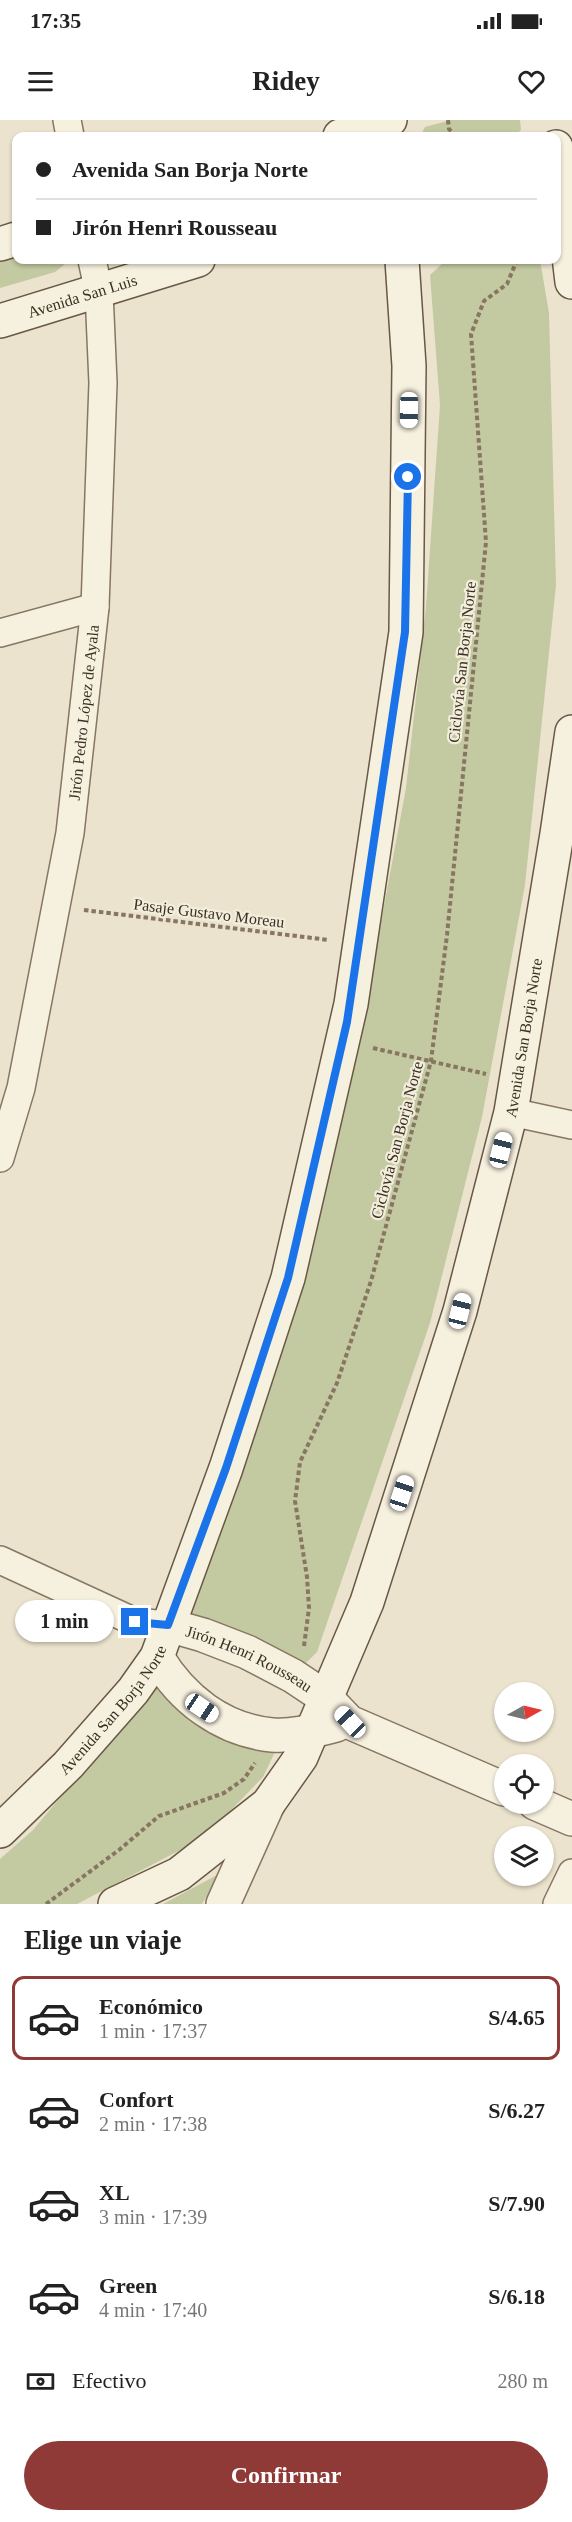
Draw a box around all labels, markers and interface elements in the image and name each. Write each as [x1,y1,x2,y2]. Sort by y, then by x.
text: 17:35 [30,8,81,33]
icon: menu [24,65,57,98]
icon: heart [515,65,548,98]
text: Ridey [252,66,320,96]
text: Avenida San Borja Norte [72,157,308,182]
text: Jirón Henri Rousseau [72,215,277,240]
street label: Avenida San Luis [25,271,139,321]
car [400,392,418,428]
route start [394,463,421,490]
street label: Ciclovía San Borja Norte [445,580,480,744]
street label: Jirón Pedro López de Ayala [65,624,101,801]
street label: Pasaje Gustavo Moreau [132,895,285,932]
street label: Avenida San Borja Norte [501,957,545,1119]
street label: Ciclovía San Borja Norte [368,1059,427,1221]
car [488,1130,514,1170]
car [447,1291,473,1331]
car [388,1473,416,1513]
callout: 1 min [15,1601,114,1643]
route end [121,1608,148,1635]
text: 1 min [40,1610,89,1632]
street label: Jirón Henri Rousseau [184,1622,316,1695]
street label: Avenida San Borja Norte [55,1643,169,1778]
north arrow [494,1682,554,1742]
map controls [494,1682,554,1886]
car [182,1690,222,1726]
car [331,1703,369,1741]
button: locate [494,1754,554,1814]
button: layers [494,1826,554,1886]
text: Elige un viaje [24,1925,182,1955]
icon: car [27,1991,81,2045]
text: Económico [99,1994,203,2019]
text: S/4.65 [488,2005,545,2030]
text: 1 min · 17:37 [99,2020,207,2042]
icon: car [27,2084,81,2138]
text: Confort [99,2087,174,2112]
text: S/6.27 [488,2098,545,2123]
text: 2 min · 17:38 [99,2113,207,2135]
icon: car [27,2177,81,2231]
text: XL [99,2180,130,2205]
text: S/7.90 [488,2191,545,2216]
text: 3 min · 17:39 [99,2206,207,2228]
icon: car [27,2270,81,2324]
text: Green [99,2273,157,2298]
text: S/6.18 [488,2284,545,2309]
text: 4 min · 17:40 [99,2299,207,2321]
icon: cash [24,2365,57,2398]
text: Efectivo [72,2368,147,2393]
text: 280 m [497,2370,548,2392]
button: Confirmar [24,2441,548,2510]

